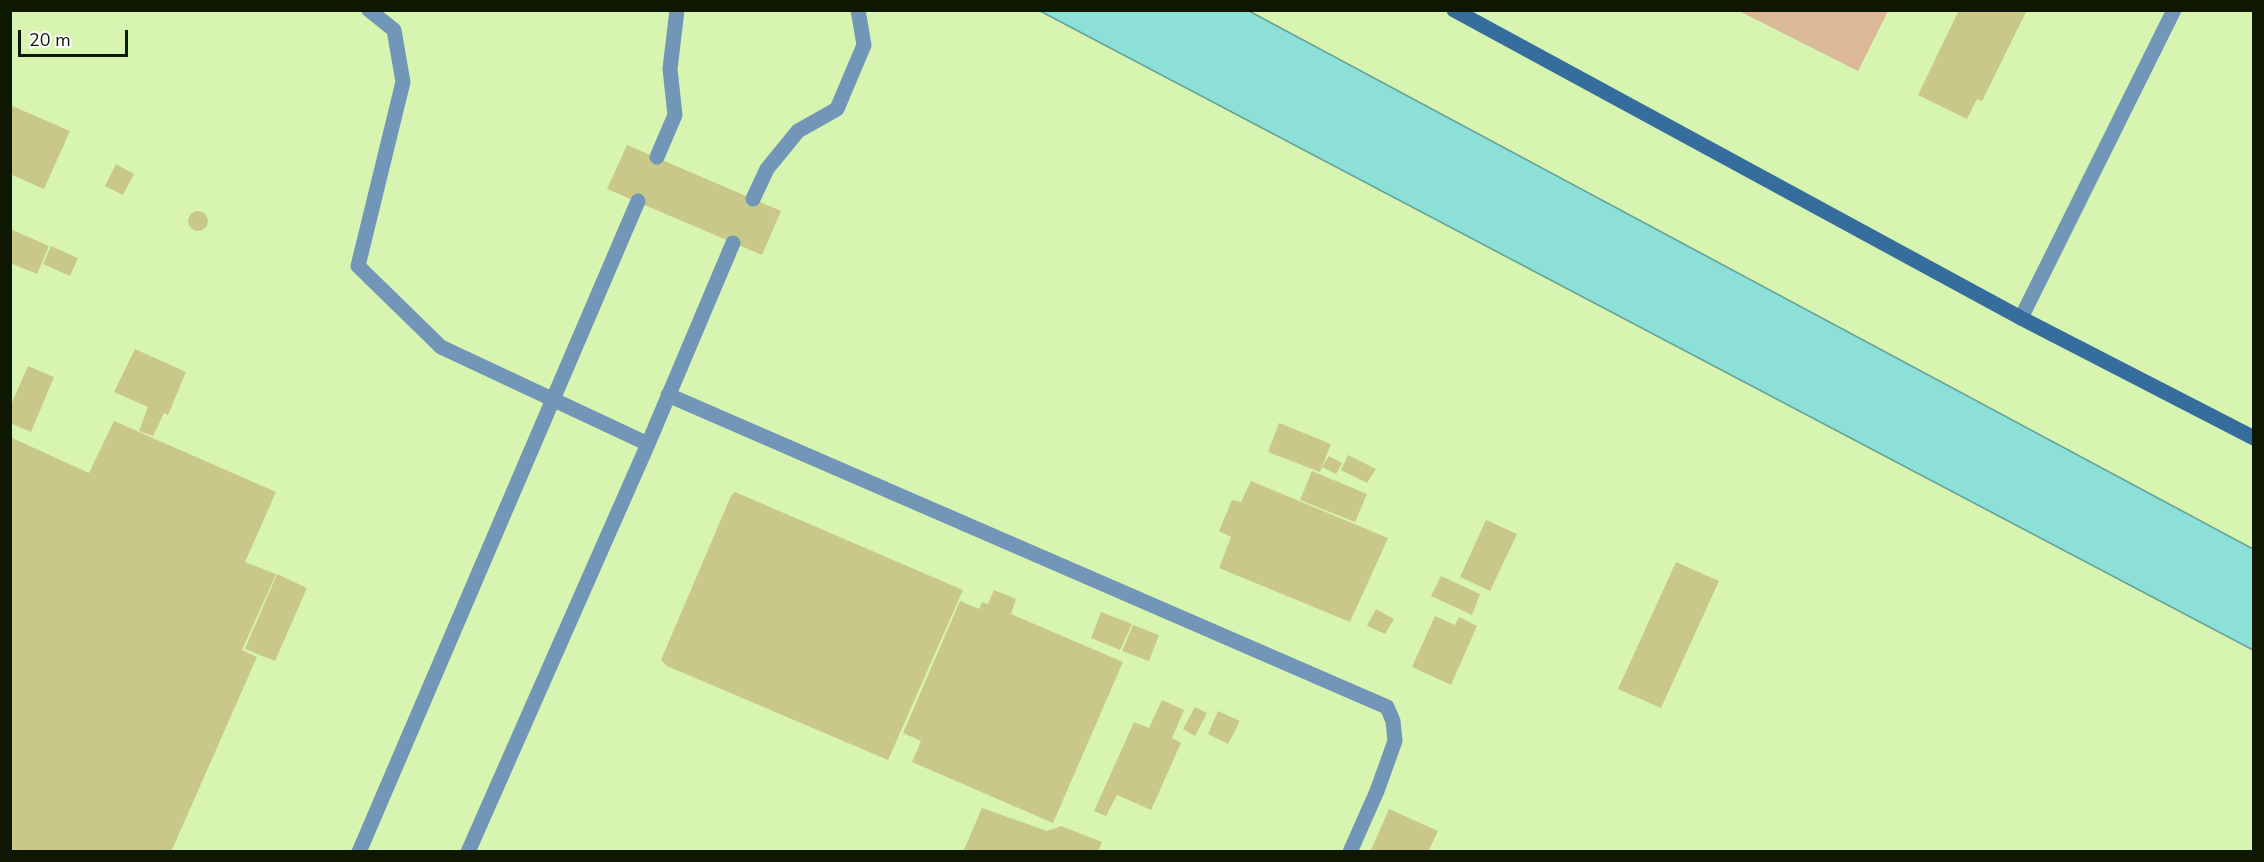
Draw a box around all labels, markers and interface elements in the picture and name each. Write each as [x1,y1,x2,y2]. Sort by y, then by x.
scale bar [21,18,130,56]
text: 20 m [29,28,71,52]

